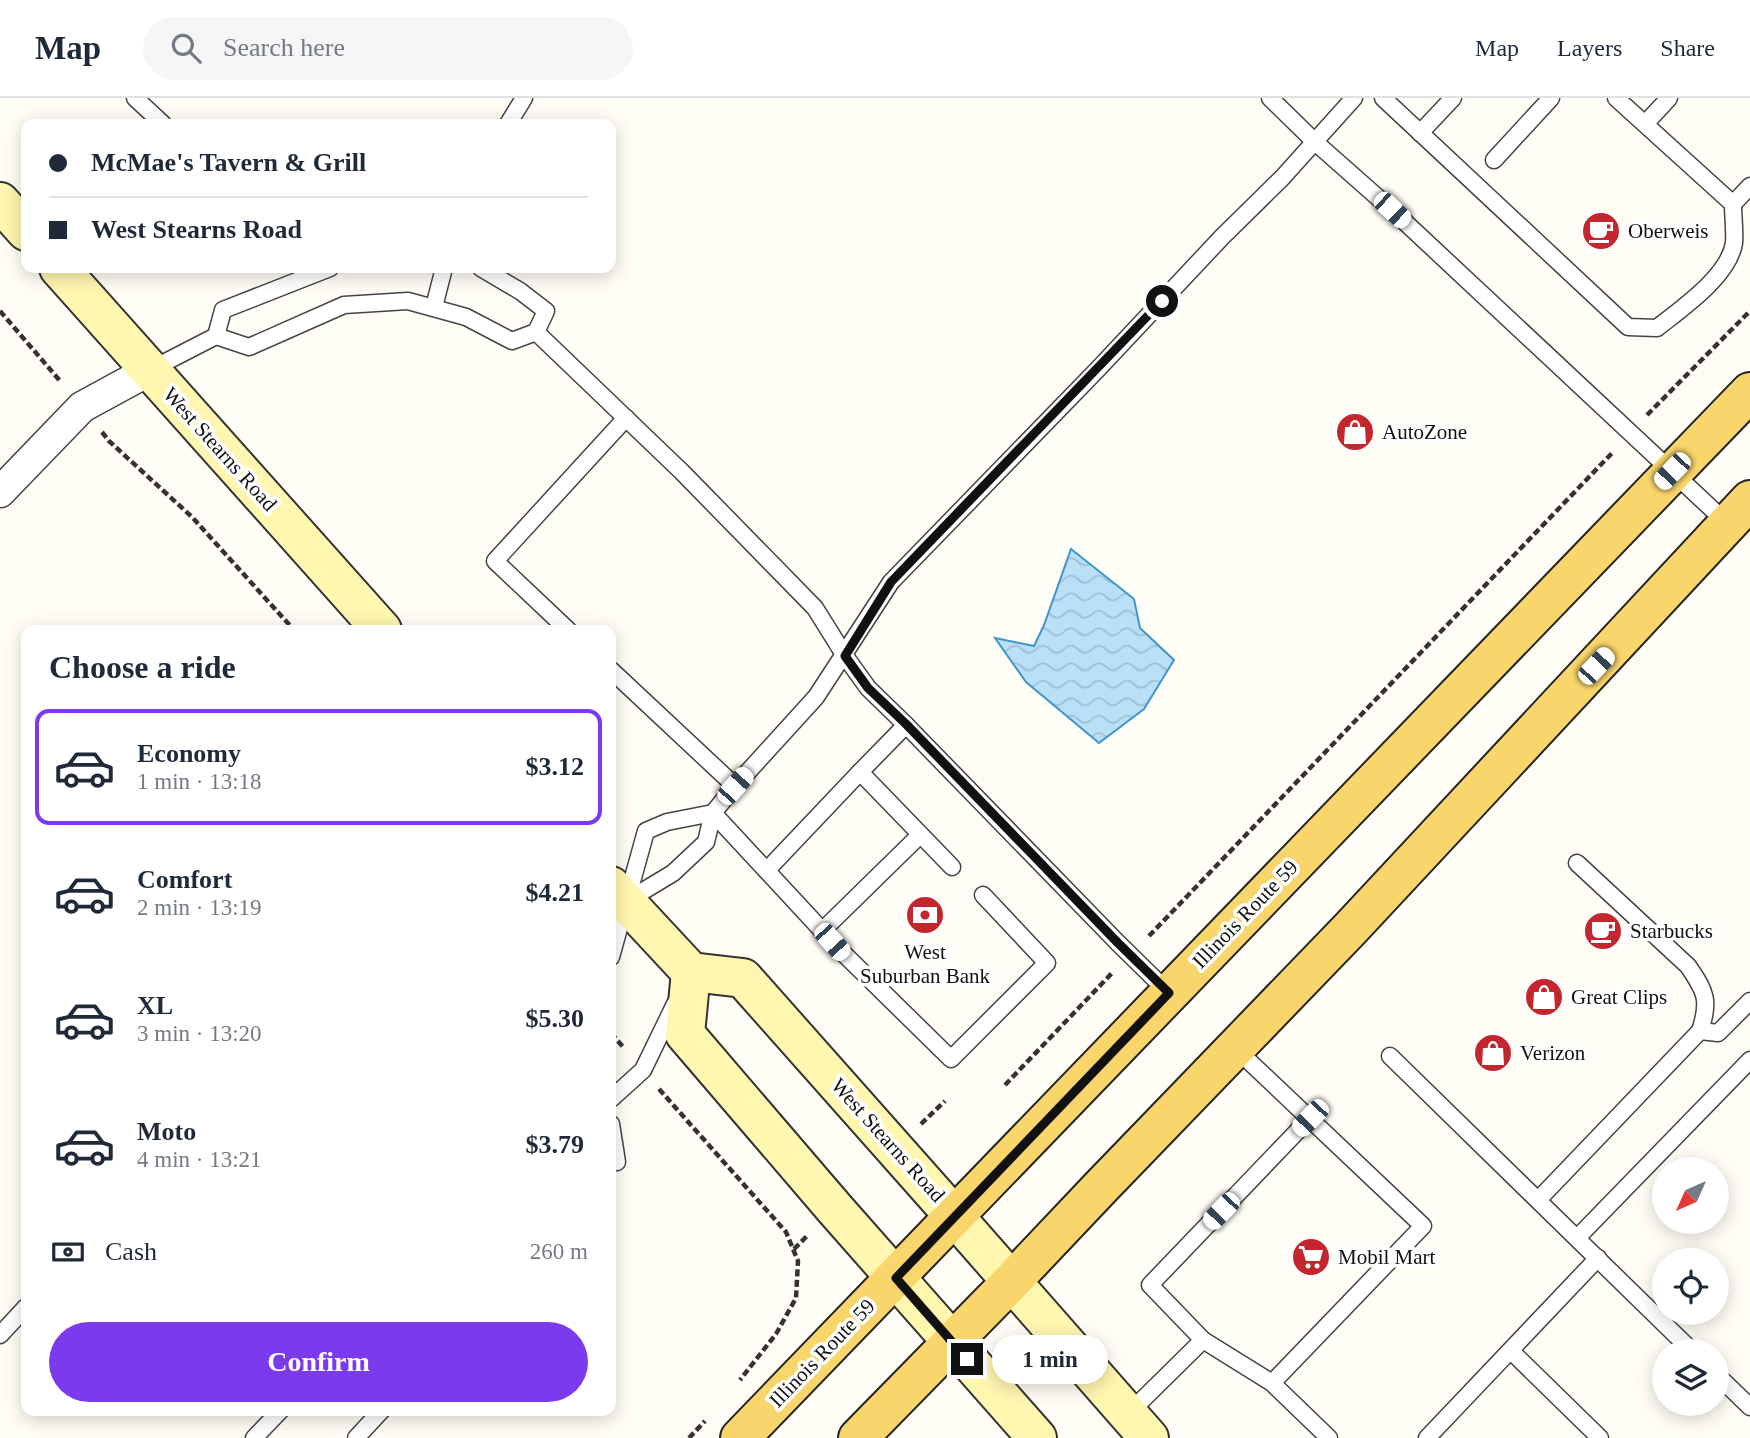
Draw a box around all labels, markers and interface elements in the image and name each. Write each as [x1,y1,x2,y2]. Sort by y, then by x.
search box [143,17,633,80]
icon: search [167,29,205,67]
text: Map [35,30,101,66]
text: Search here [223,33,345,62]
text: Map [1475,35,1519,61]
text: Layers [1557,35,1622,61]
text: Share [1660,35,1715,61]
text: McMae's Tavern & Grill [91,148,366,177]
car [1370,188,1415,232]
cafe icon: Oberweis [1580,210,1622,252]
text: West Stearns Road [91,215,302,244]
place label: Oberweis [1628,219,1708,243]
route start [1146,285,1178,317]
street label: West Stearns Road [158,382,282,516]
shop icon: AutoZone [1334,411,1376,453]
place label: AutoZone [1382,420,1467,444]
car [1650,449,1695,493]
car [1574,643,1619,689]
text: Choose a ride [49,649,236,685]
icon: car [53,736,116,799]
text: Economy [137,739,241,768]
text: $3.12 [526,752,584,781]
car [714,763,757,809]
text: 1 min · 13:18 [137,769,262,794]
street label: Illinois Route 59 [1187,855,1303,973]
icon: car [53,862,116,925]
text: Comfort [137,865,232,894]
text: $4.21 [526,878,584,907]
bank icon: West Suburban Bank [904,894,946,936]
text: 2 min · 13:19 [137,895,262,920]
cafe icon: Starbucks [1582,910,1624,952]
car [811,919,854,965]
place label: Starbucks [1630,919,1713,943]
place label: West Suburban Bank [860,940,991,988]
shop icon: Great Clips [1523,976,1565,1018]
place label: Great Clips [1571,985,1667,1009]
icon: car [53,988,116,1051]
text: XL [137,991,173,1020]
text: $5.30 [526,1004,584,1033]
text: 3 min · 13:20 [137,1021,262,1046]
shop icon: Verizon [1472,1032,1514,1074]
place label: Verizon [1520,1041,1586,1065]
street label: West Stearns Road [826,1073,950,1207]
car [1288,1096,1333,1140]
icon: car [53,1114,116,1177]
text: Moto [137,1117,196,1146]
text: $3.79 [526,1130,584,1159]
text: 4 min · 13:21 [137,1147,262,1172]
north arrow [1652,1157,1729,1234]
map controls [1652,1157,1729,1416]
car [1199,1189,1244,1233]
icon: cash [49,1233,87,1271]
supermarket icon: Mobil Mart [1290,1236,1332,1278]
text: Cash [105,1237,157,1266]
text: 260 m [530,1239,588,1264]
place label: Mobil Mart [1338,1245,1436,1269]
button: locate [1652,1248,1729,1325]
street label: Illinois Route 59 [764,1294,880,1412]
button: Confirm [49,1322,588,1402]
callout: 1 min [992,1334,1107,1384]
button: layers [1652,1339,1729,1416]
route end [951,1343,983,1375]
text: 1 min [1022,1347,1078,1372]

